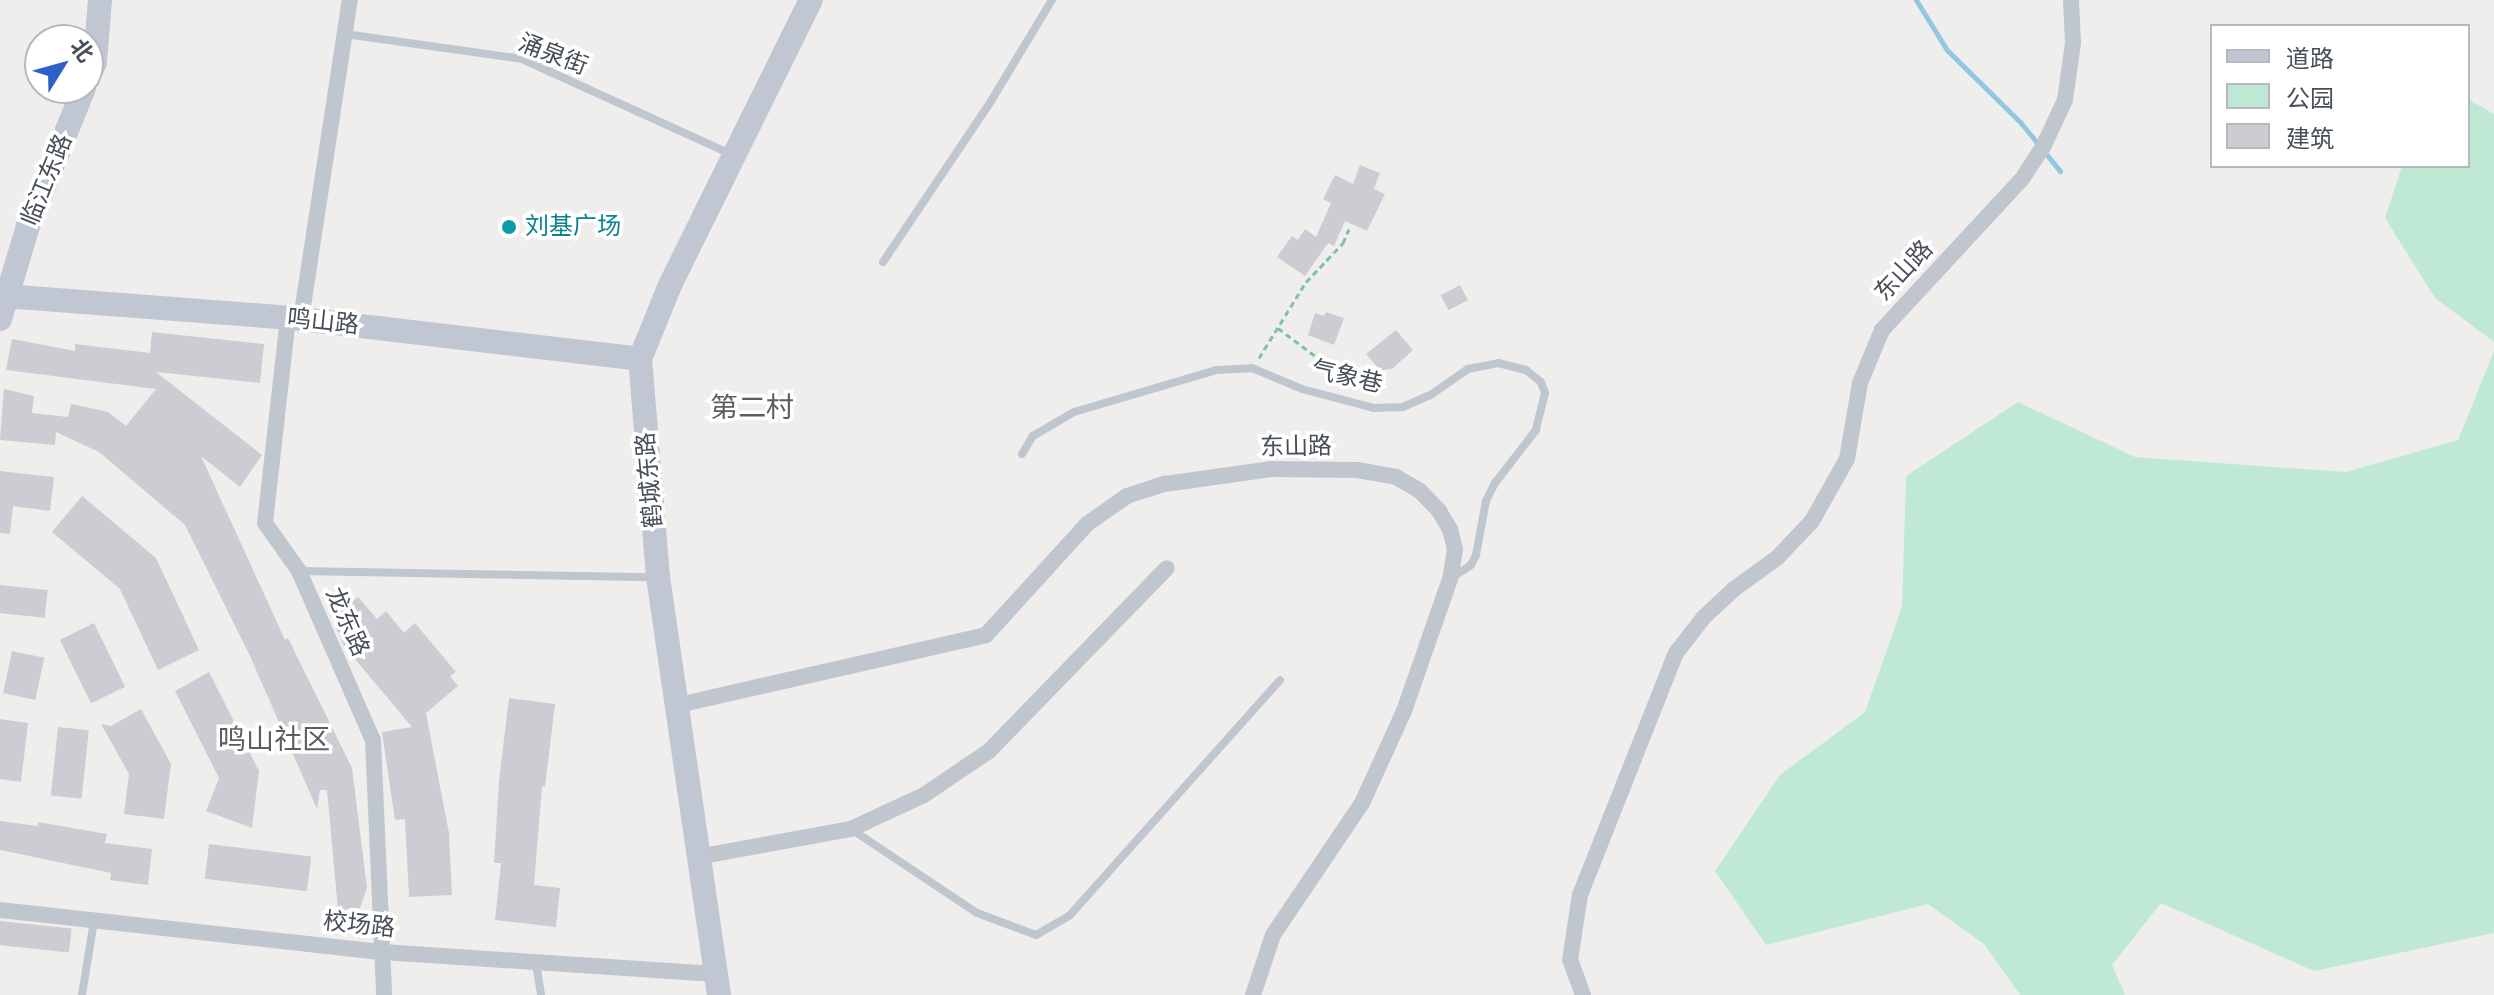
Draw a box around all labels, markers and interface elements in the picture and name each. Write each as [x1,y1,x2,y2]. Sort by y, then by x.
north arrow [24,24,104,104]
legend [2210,24,2470,168]
street label: 涌泉街 [514,29,592,81]
text: 北 [65,34,99,67]
text: 道路 [2286,45,2334,74]
text: 公园 [2286,85,2334,114]
text: 建筑 [2286,125,2334,154]
street label: 临江东路 [16,130,78,230]
place label: 刘基广场 [525,213,621,241]
marker: 刘基广场 [500,218,518,236]
street label: 东山路 [1869,235,1939,307]
street label: 鸣山路 [286,304,360,340]
street label: 气象巷 [1309,355,1385,399]
district label: 第二村 [710,391,794,425]
street label: 鹤城东路 [631,431,669,529]
street label: 东山路 [1260,432,1332,462]
street label: 龙东路 [319,583,375,661]
district label: 鸣山社区 [218,723,330,757]
street label: 校场路 [322,907,396,943]

